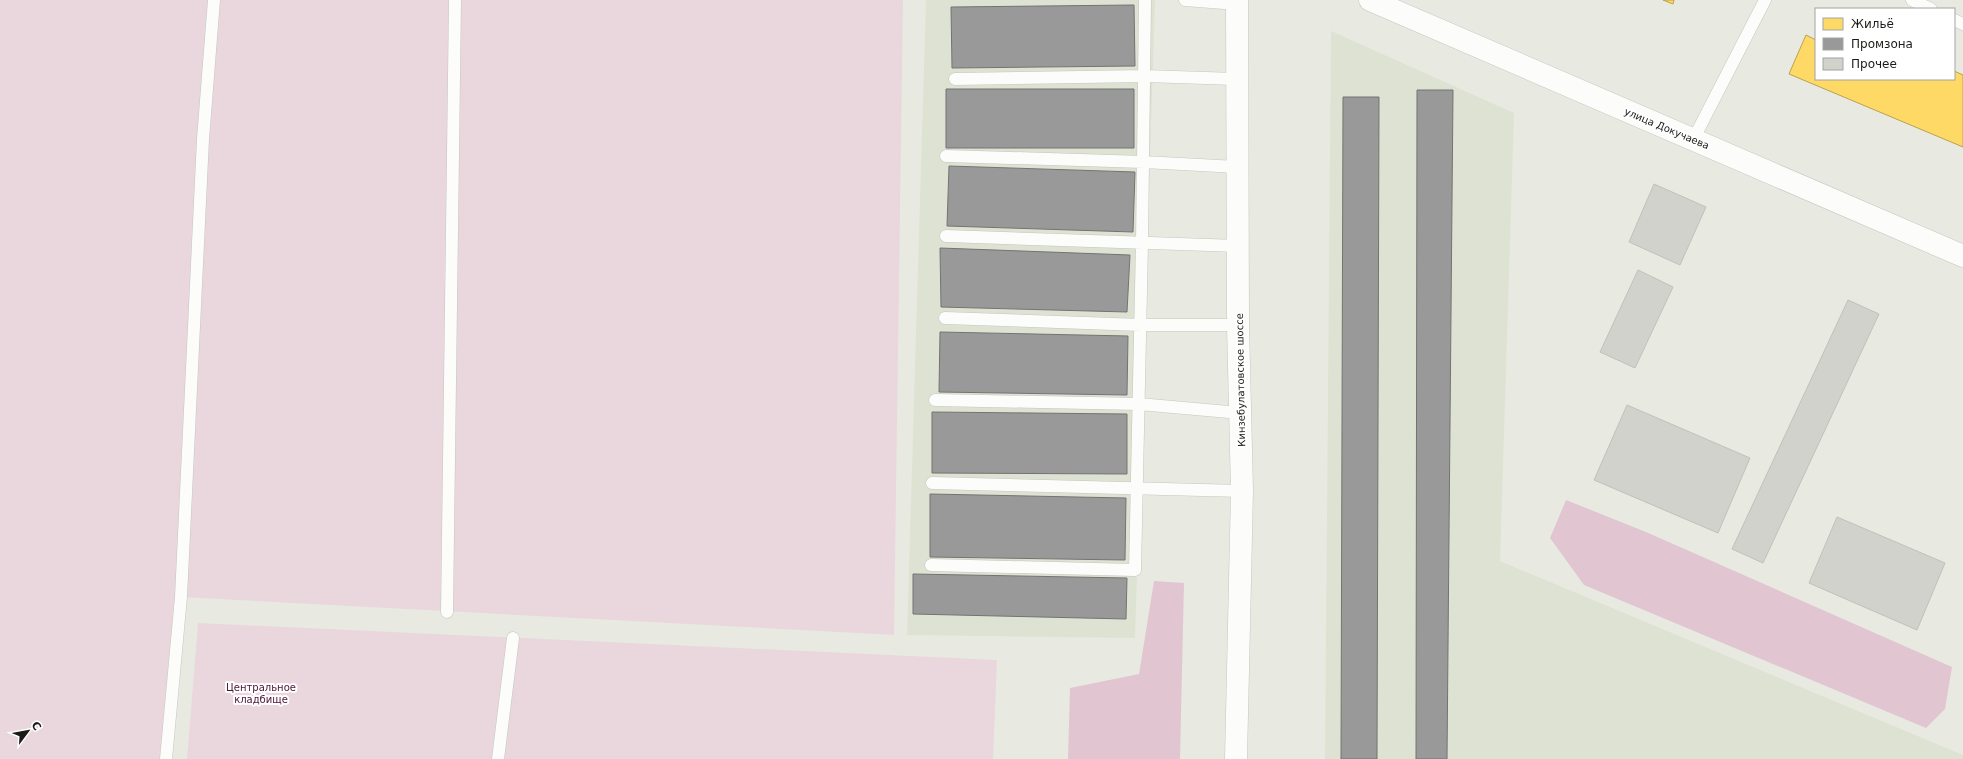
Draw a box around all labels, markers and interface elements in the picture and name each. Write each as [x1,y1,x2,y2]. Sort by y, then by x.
legend [1815,8,1955,80]
text: Жильё [1851,17,1894,31]
text: Промзона [1851,37,1913,51]
text: Прочее [1851,57,1897,71]
street label: улица Докучаева [1623,106,1711,151]
street label: Кинзебулатовское шоссе [1234,313,1247,447]
park label: Центральное кладбище [226,682,296,705]
north arrow [8,711,48,751]
text: С [28,719,44,733]

